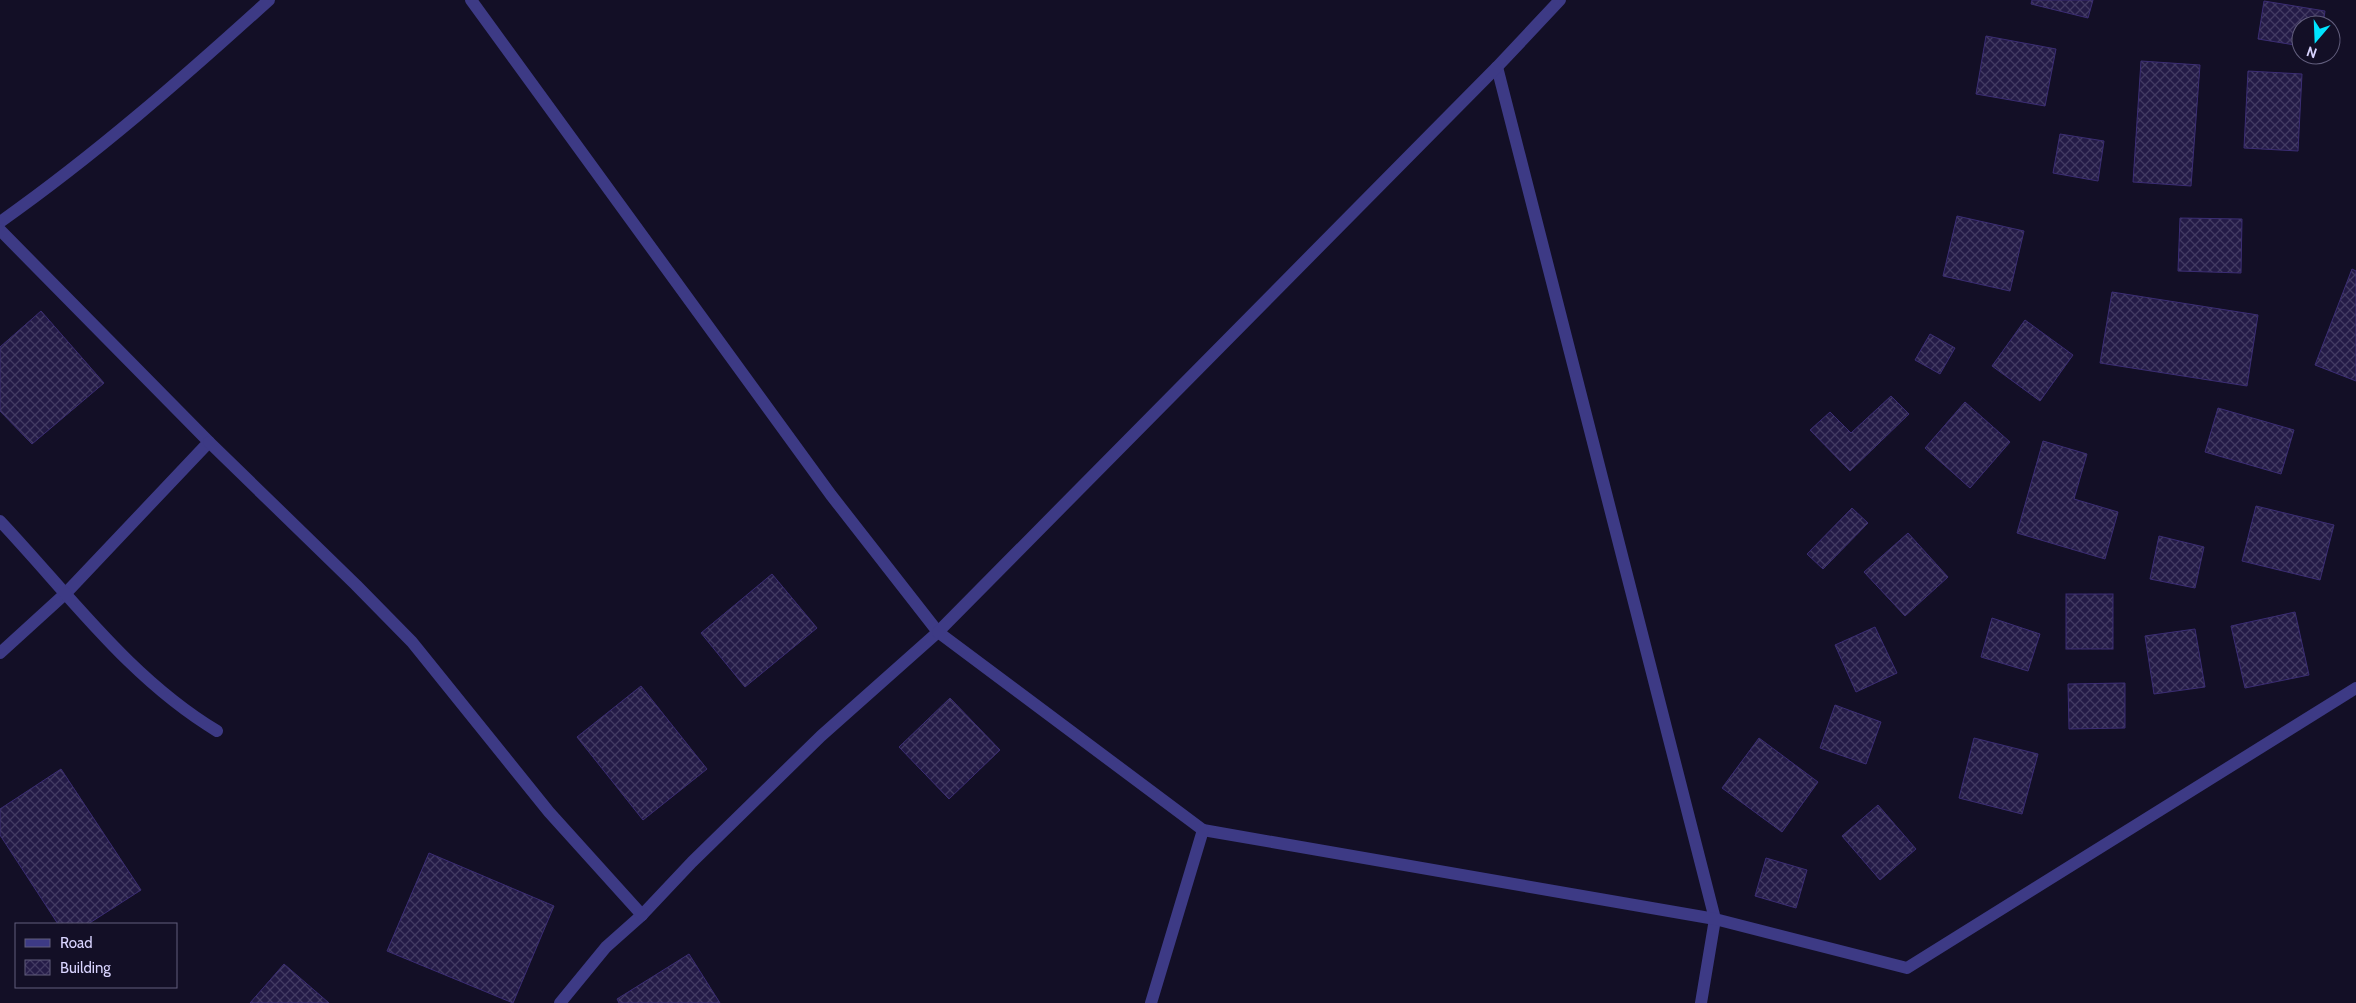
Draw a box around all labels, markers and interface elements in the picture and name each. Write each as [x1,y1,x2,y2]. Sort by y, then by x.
north arrow [2291,15,2341,65]
text: N [2304,42,2319,62]
legend [15,923,178,988]
text: Road [60,934,93,952]
text: Building [60,959,111,977]

